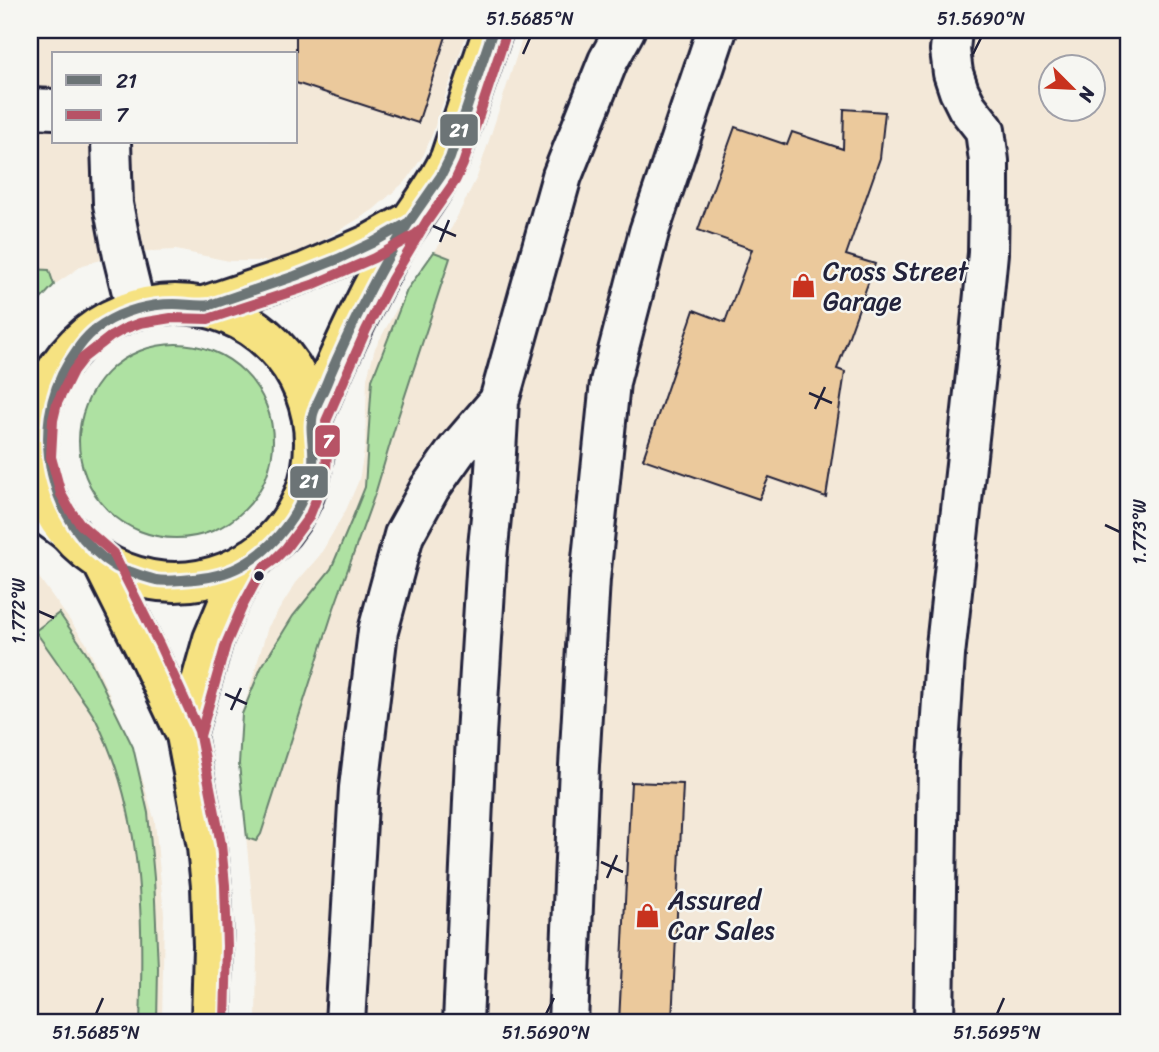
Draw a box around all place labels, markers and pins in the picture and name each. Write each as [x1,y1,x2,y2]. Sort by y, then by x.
place label: Cross Street Garage [823,248,970,324]
shop icon: Cross Street Garage [789,272,817,300]
unlabelled marker [252,569,266,583]
place label: Assured Car Sales [667,877,775,953]
shop icon: Assured Car Sales [634,901,662,929]

